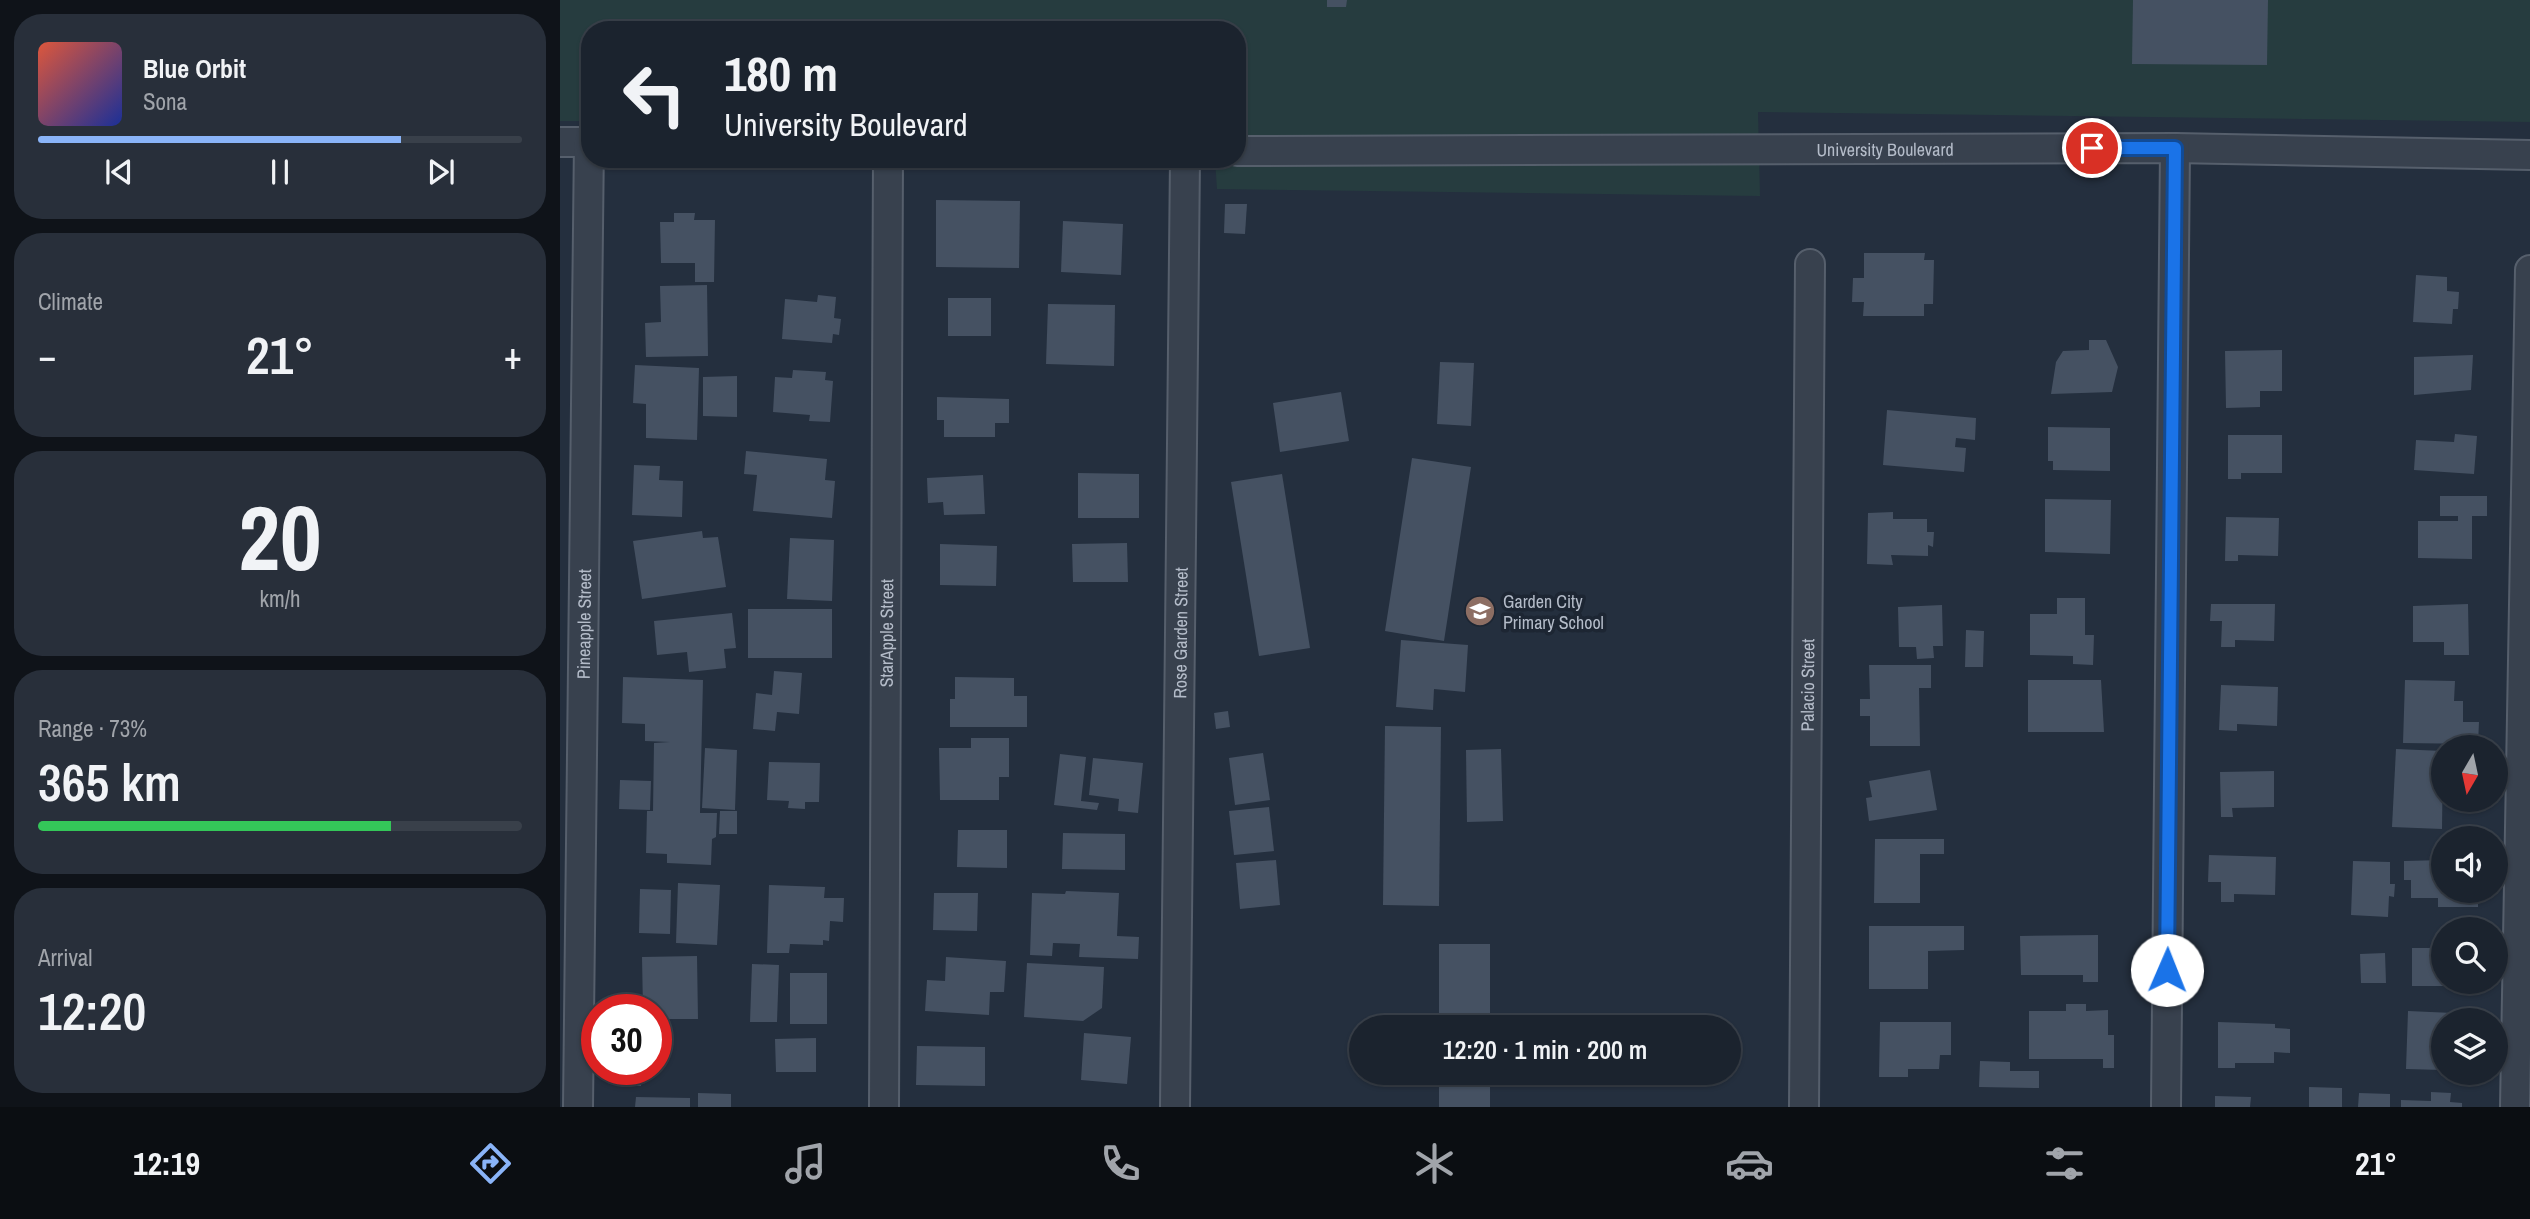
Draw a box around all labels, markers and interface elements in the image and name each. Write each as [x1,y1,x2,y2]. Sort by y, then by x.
text: 180 m [724,40,838,106]
icon: left [609,49,700,140]
text: Blue Orbit [143,51,246,86]
text: Sona [143,86,187,117]
text: University Boulevard [724,103,968,146]
pin [2062,118,2122,178]
icon: arrive [2073,129,2111,167]
street label: University Boulevard [1816,136,1954,162]
icon: previous [100,153,138,191]
icon: pause [261,153,299,191]
icon: next [422,153,460,191]
text: Climate [38,286,103,317]
text: 21° [246,320,314,390]
text: − [38,330,56,381]
text: + [504,330,522,381]
text: 20 [239,476,322,598]
street label: Rose Garden Street [1167,567,1193,699]
street label: Pineapple Street [570,569,597,679]
street label: StarApple Street [873,579,899,687]
text: km/h [260,583,300,614]
place label: Garden City Primary School [1503,589,1604,635]
school or university icon: Garden City Primary School [1463,594,1497,628]
street label: Palacio Street [1794,639,1820,732]
text: Range · 73% [38,713,147,744]
north arrow [2431,735,2508,812]
map controls [2431,735,2508,1085]
text: 365 km [38,747,181,817]
button: sound [2431,826,2508,903]
button: search [2431,917,2508,994]
position arrow [2130,933,2204,1007]
text: Arrival [38,942,93,973]
text: 12:20 [38,976,146,1046]
speed limit sign: 30 [581,994,672,1085]
button: layers [2431,1008,2508,1085]
text: 12:20 · 1 min · 200 m [1443,1032,1647,1067]
icon: directions [466,1139,515,1188]
icon: music [781,1139,830,1188]
icon: phone [1096,1139,1145,1188]
icon: climate [1410,1139,1459,1188]
icon: car [1725,1139,1774,1188]
icon: filters [2040,1139,2089,1188]
text: 12:19 [133,1142,200,1185]
text: 21° [2355,1142,2397,1185]

